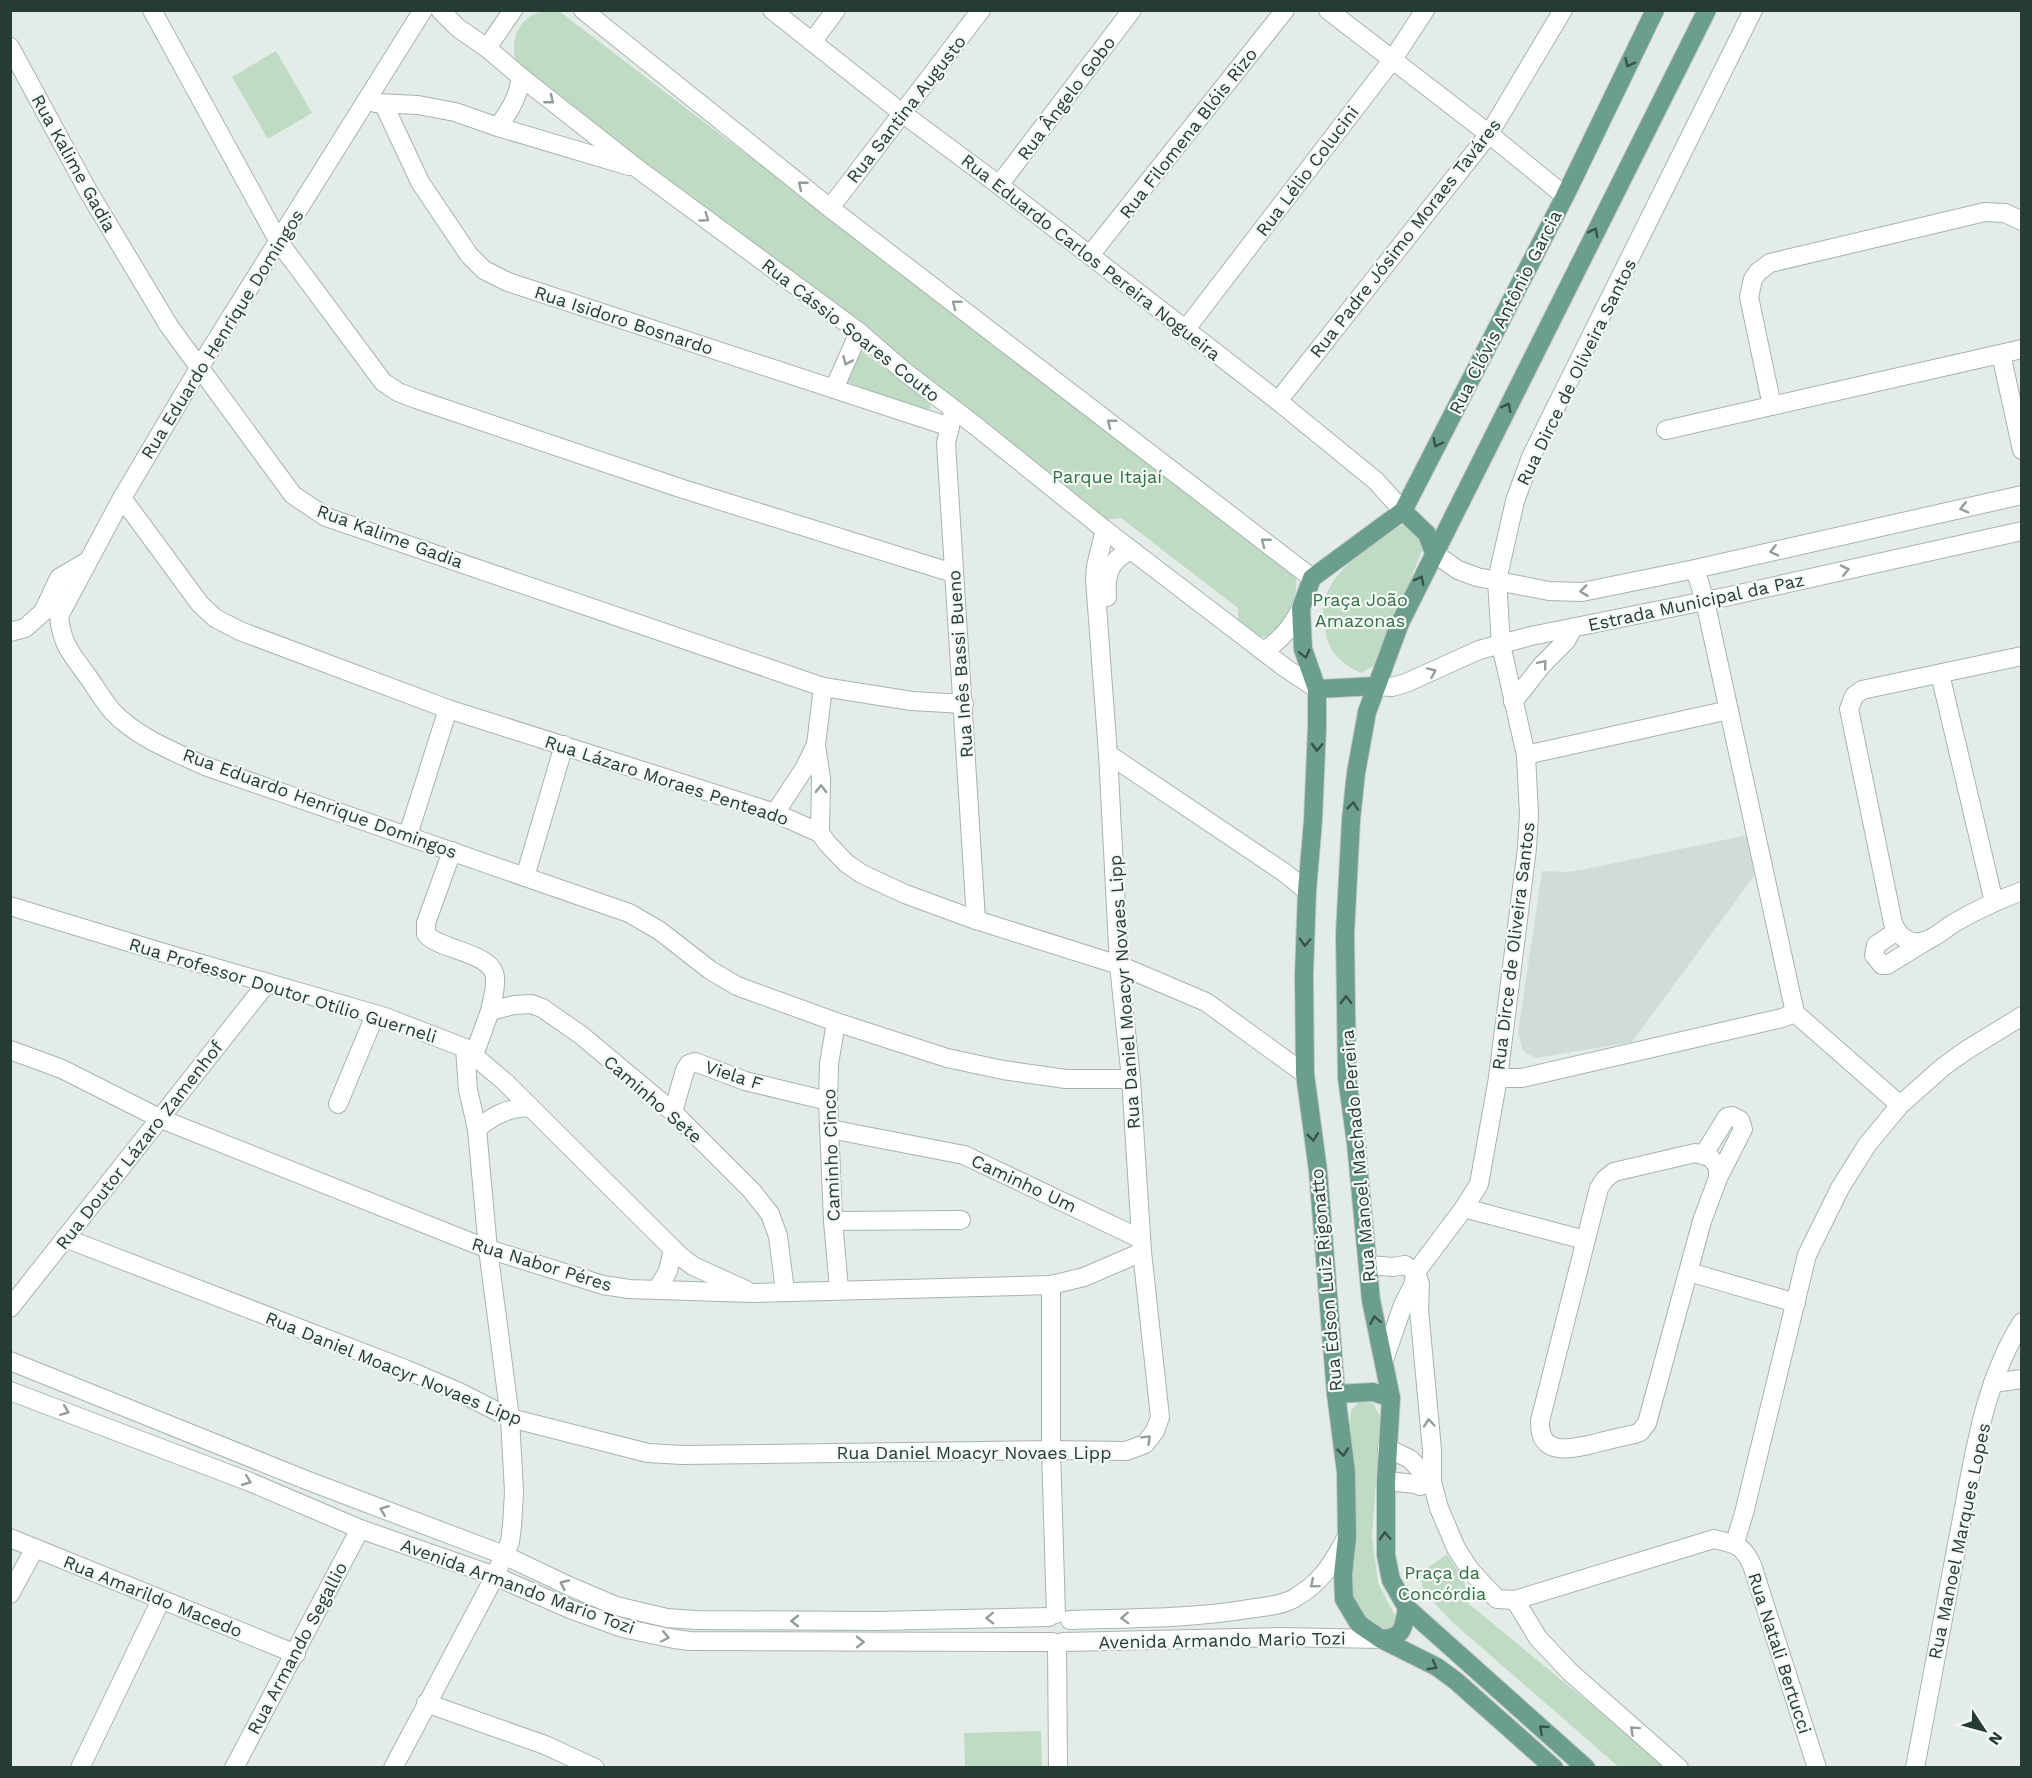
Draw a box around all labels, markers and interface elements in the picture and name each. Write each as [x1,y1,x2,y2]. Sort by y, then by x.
street label: Rua Santina Augusto [842,31,970,187]
street label: Rua Ângelo Gobo [1013,32,1119,164]
street label: Rua Filomena Blóis Rizo [1115,43,1261,223]
one-way arrow [1625,57,1637,68]
street label: Rua Kalime Gadia [27,91,121,235]
one-way arrow [543,92,554,103]
street label: Rua Lélio Colucini [1251,102,1363,240]
street label: Rua Padre Jósimo Moraes Taváres [1305,114,1505,362]
street label: Rua Eduardo Carlos Pereira Nogueira [957,149,1225,365]
one-way arrow [798,182,809,193]
street label: Rua Eduardo Henrique Domingos [136,205,308,463]
street label: Rua Clóvis Antônio Garcia [1444,207,1566,417]
one-way arrow [698,211,709,222]
one-way arrow [1587,228,1599,239]
street label: Rua Cássio Soares Couto [758,254,944,406]
street label: Rua Dirce de Oliveira Santos [1512,255,1640,489]
street label: Rua Isidoro Bosnardo [532,281,716,359]
one-way arrow [952,301,963,312]
one-way arrow [842,354,854,365]
one-way arrow [1500,402,1511,413]
one-way arrow [1106,420,1117,431]
one-way arrow [1433,437,1445,448]
park label: Parque Itajaí [1052,466,1162,487]
street label: Rua Kalime Gadia [314,500,466,572]
one-way arrow [1960,501,1970,514]
one-way arrow [1261,538,1272,549]
one-way arrow [1769,544,1779,557]
one-way arrow [1840,564,1850,577]
street label: Rua Inês Bassi Bueno [943,569,977,759]
street label: Estrada Municipal da Paz [1586,569,1806,635]
one-way arrow [1413,576,1424,587]
one-way arrow [1579,584,1588,597]
park label: Praça João Amazonas [1312,589,1408,631]
one-way arrow [1298,649,1311,659]
one-way arrow [1535,660,1546,671]
one-way arrow [1425,667,1436,679]
street label: Rua Lázaro Moraes Penteado [542,731,792,829]
one-way arrow [1310,743,1323,752]
street label: Rua Eduardo Henrique Domingos [180,744,460,862]
one-way arrow [814,785,827,794]
one-way arrow [1346,801,1359,810]
street label: Rua Dirce de Oliveira Santos [1487,821,1539,1071]
street label: Rua Daniel Moacyr Novaes Lipp [1104,854,1144,1130]
street label: Rua Professor Doutor Otílio Guerneli [127,933,439,1047]
one-way arrow [1299,938,1312,947]
one-way arrow [1340,996,1352,1005]
street label: Rua Manoel Machado Pereira [1336,1029,1380,1283]
street label: Rua Doutor Lázaro Zamenhof [51,1037,227,1253]
street label: Caminho Sete [600,1051,706,1147]
street label: Viela F [703,1056,765,1094]
street label: Caminho Cinco [818,1088,844,1222]
one-way arrow [1307,1132,1319,1141]
street label: Caminho Um [968,1149,1080,1217]
street label: Rua Édson Luiz Rigonatto [1306,1168,1346,1392]
street label: Rua Nabor Péres [469,1233,615,1295]
street label: Rua Daniel Moacyr Novaes Lipp [263,1307,525,1429]
one-way arrow [1370,1315,1383,1325]
one-way arrow [59,1404,70,1417]
one-way arrow [1423,1419,1436,1428]
street label: Rua Manoel Marques Lopes [1924,1421,1994,1661]
one-way arrow [1140,1435,1151,1446]
street label: Rua Daniel Moacyr Novaes Lipp [837,1442,1111,1463]
one-way arrow [1337,1448,1349,1457]
one-way arrow [241,1474,252,1486]
one-way arrow [379,1505,390,1517]
one-way arrow [1379,1532,1392,1541]
street label: Avenida Armando Mario Tozi [398,1534,638,1638]
street label: Rua Amarildo Macedo [60,1550,246,1642]
street label: Rua Armando Segallio [243,1558,351,1738]
park label: Praça da Concórdia [1398,1562,1486,1604]
street label: Rua Natali Bertucci [1744,1570,1816,1736]
one-way arrow [1309,1576,1320,1587]
one-way arrow [560,1579,571,1591]
one-way arrow [986,1612,995,1624]
one-way arrow [1121,1612,1130,1624]
one-way arrow [791,1615,800,1627]
street label: Avenida Armando Mario Tozi [1098,1627,1346,1653]
one-way arrow [660,1630,670,1643]
one-way arrow [856,1636,865,1649]
one-way arrow [1427,1658,1438,1670]
north arrow [1954,1700,2014,1760]
one-way arrow [1539,1725,1549,1736]
one-way arrow [1631,1726,1641,1737]
text: N [1985,1728,2007,1749]

